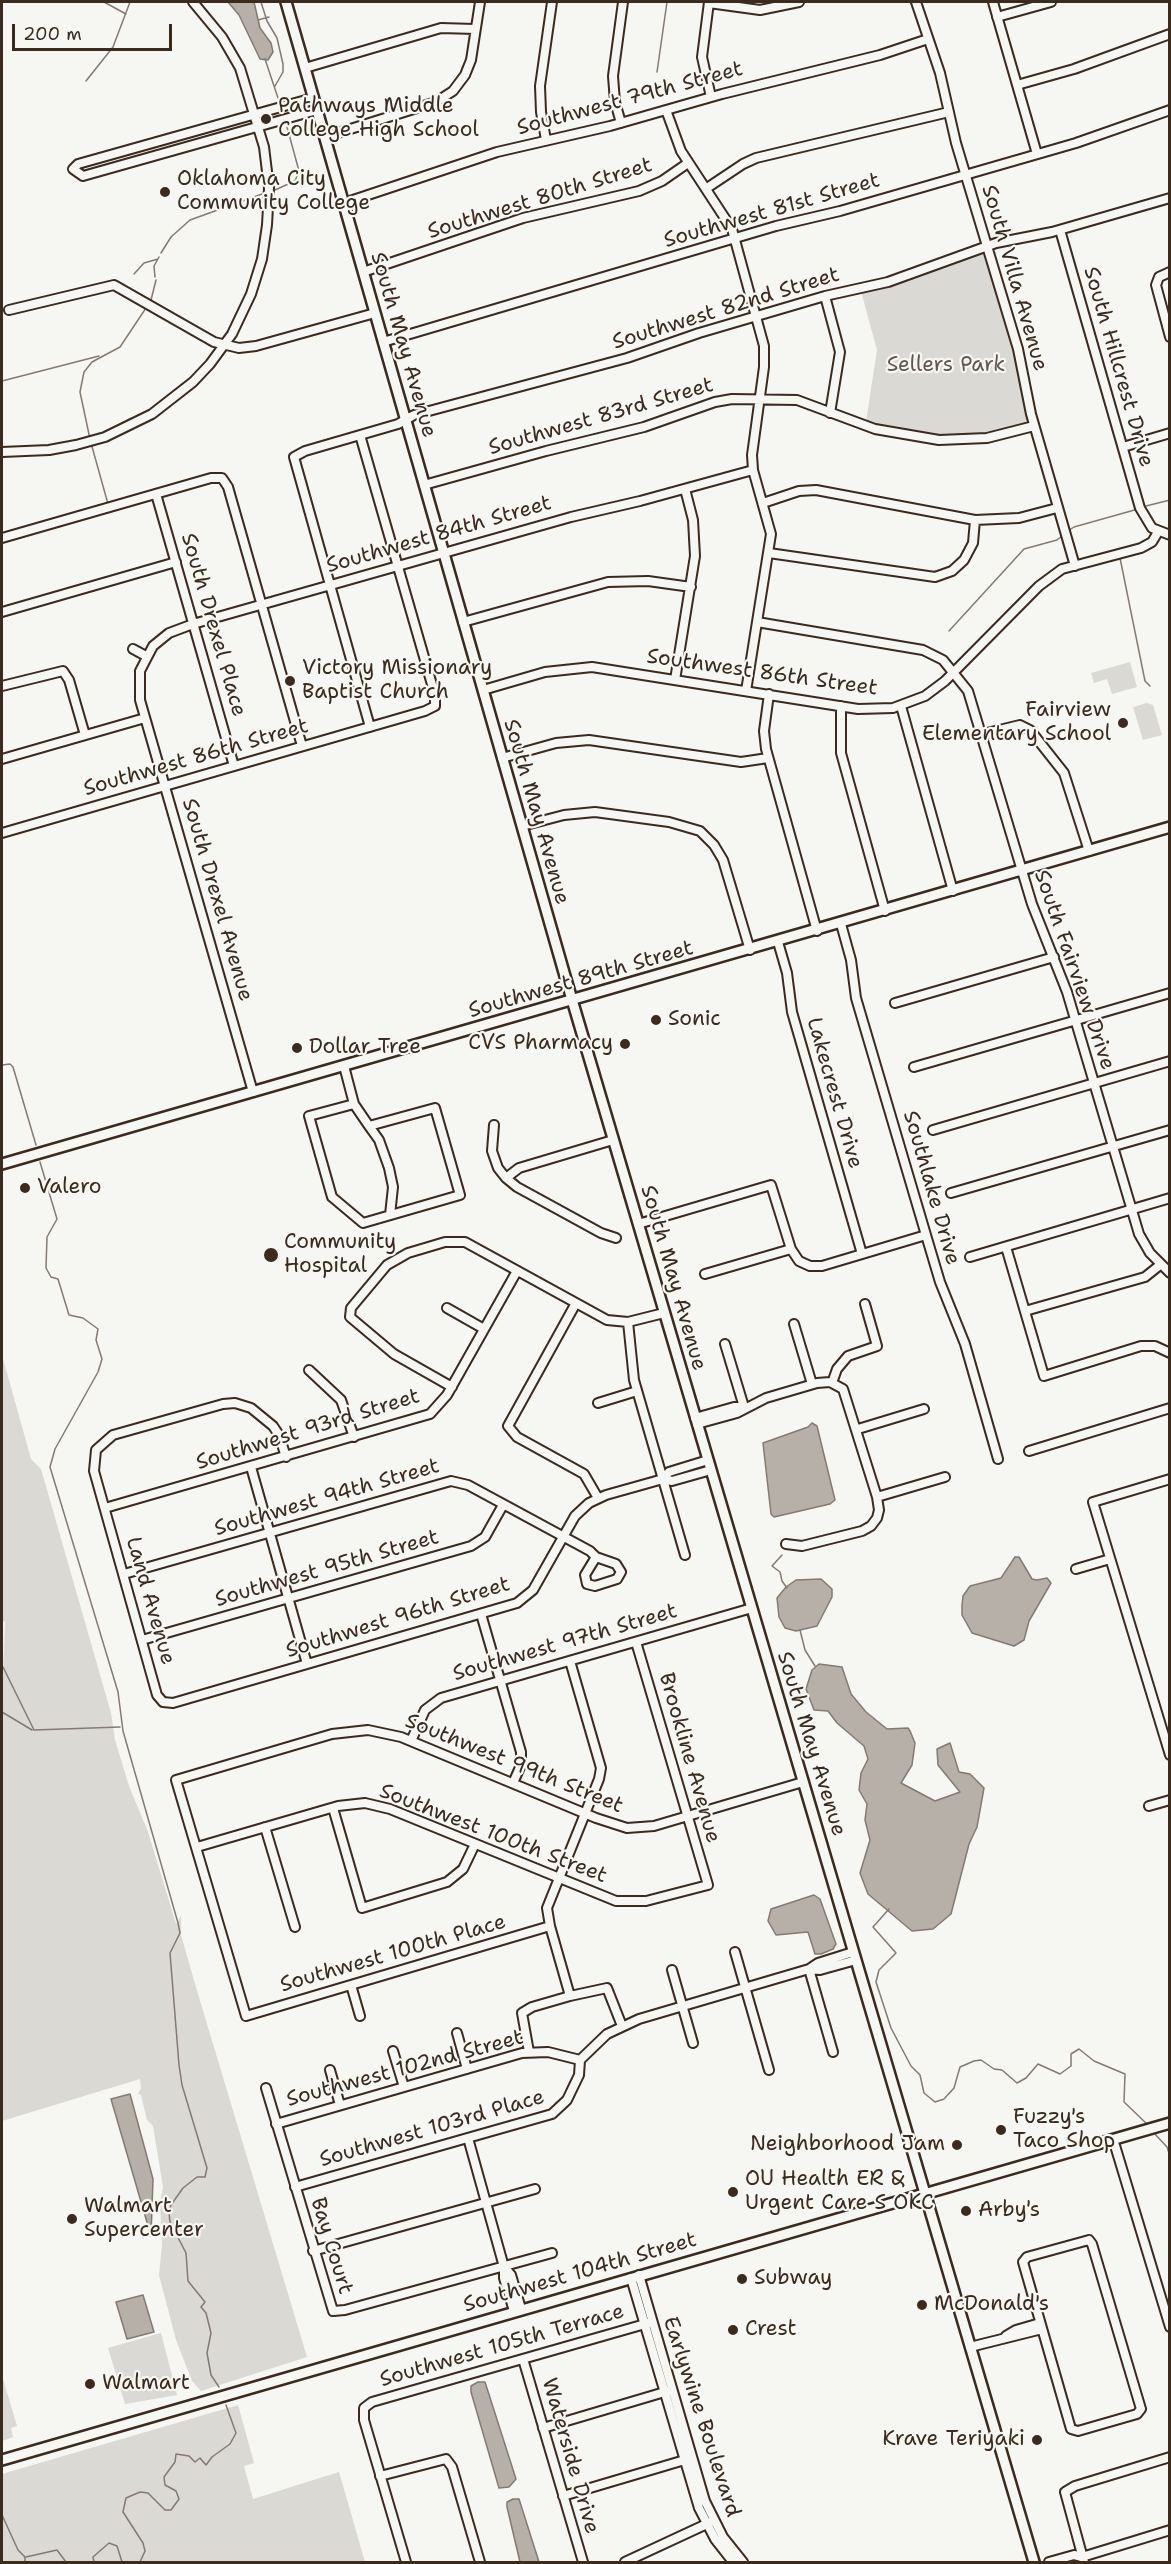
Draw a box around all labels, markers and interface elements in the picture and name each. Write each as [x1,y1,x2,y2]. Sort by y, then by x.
scale bar [15,12,176,50]
text: 200 m [23,22,82,46]
street label: Southwest 79th Street [514,57,746,141]
place label: Pathways Middle College High School [278,94,479,144]
marker: Pathways Middle College High School [259,112,273,126]
street label: Southwest 80th Street [425,153,655,245]
place label: Oklahoma City Community College [177,167,370,217]
street label: Southwest 81st Street [661,168,883,254]
street label: South Villa Avenue [975,182,1053,374]
marker: Oklahoma City Community College [158,185,172,199]
street label: South May Avenue [365,250,441,440]
street label: Southwest 82nd Street [610,262,842,356]
street label: South Hillcrest Drive [1077,264,1159,470]
park label: Sellers Park [887,353,1005,379]
street label: Southwest 83rd Street [486,373,716,461]
street label: Southwest 84th Street [324,491,554,579]
street label: South Drexel Place [175,531,251,719]
street label: Southwest 86th Street [645,644,879,702]
place label: Victory Missionary Baptist Church [302,656,492,706]
marker: Victory Missionary Baptist Church [283,674,297,688]
place label: Fairview Elementary School [922,698,1111,748]
street label: Southwest 86th Street [81,714,311,802]
marker: Fairview Elementary School [1116,716,1130,730]
street label: South May Avenue [498,717,574,907]
street label: South Drexel Avenue [176,796,258,1004]
street label: South Fairview Drive [1028,867,1120,1073]
street label: Southwest 89th Street [466,936,696,1024]
place label: Sonic [668,1007,721,1033]
marker: Sonic [649,1013,663,1027]
street label: Lakecrest Drive [800,1015,868,1171]
place label: CVS Pharmacy [468,1031,613,1057]
place label: Dollar Tree [309,1035,421,1061]
marker: CVS Pharmacy [618,1037,632,1051]
marker: Dollar Tree [290,1041,304,1055]
street label: Southlake Drive [897,1108,965,1268]
place label: Valero [37,1175,102,1201]
marker: Valero [18,1181,32,1195]
street label: South May Avenue [635,1183,711,1373]
place label: Community Hospital [284,1230,396,1280]
marker: Community Hospital [262,1246,280,1264]
street label: Southwest 93rd Street [193,1384,423,1476]
street label: Southwest 94th Street [212,1454,442,1542]
street label: Southwest 95th Street [212,1525,442,1613]
street label: Land Avenue [120,1534,180,1668]
street label: Southwest 96th Street [283,1572,513,1664]
street label: Southwest 97th Street [450,1599,680,1687]
street label: South May Avenue [771,1649,851,1839]
street label: Brookline Avenue [653,1670,725,1846]
street label: Southwest 99th Street [401,1709,627,1819]
street label: Southwest 100th Street [376,1779,610,1889]
street label: Southwest 100th Place [277,1910,509,1998]
street label: Southwest 102nd Street [284,2025,526,2113]
street label: Southwest 103rd Place [317,2085,547,2173]
place label: Fuzzy's Taco Shop [1013,2105,1115,2155]
marker: Fuzzy's Taco Shop [994,2123,1008,2137]
place label: Neighborhood Jam [750,2132,945,2158]
marker: Neighborhood Jam [950,2138,964,2152]
place label: OU Health ER & Urgent Care S OKC [745,2167,934,2217]
marker: OU Health ER & Urgent Care S OKC [726,2185,740,2199]
place label: Walmart Supercenter [84,2194,204,2244]
street label: Bay Court [304,2195,358,2297]
place label: Arby's [978,2198,1040,2224]
marker: Arby's [959,2204,973,2218]
marker: Walmart Supercenter [65,2212,79,2226]
street label: Southwest 104th Street [461,2228,699,2318]
place label: Subway [754,2266,832,2292]
marker: Subway [735,2272,749,2286]
place label: McDonald's [934,2292,1049,2318]
marker: McDonald's [915,2298,929,2312]
street label: Southwest 105th Terrace [377,2299,627,2393]
street label: Earlywine Boulevard [657,2314,745,2520]
place label: Crest [745,2317,797,2343]
marker: Crest [726,2323,740,2337]
place label: Walmart [102,2371,190,2397]
street label: Waterside Drive [536,2375,604,2537]
marker: Walmart [83,2377,97,2391]
place label: Krave Teriyaki [882,2427,1025,2453]
marker: Krave Teriyaki [1030,2433,1044,2447]

